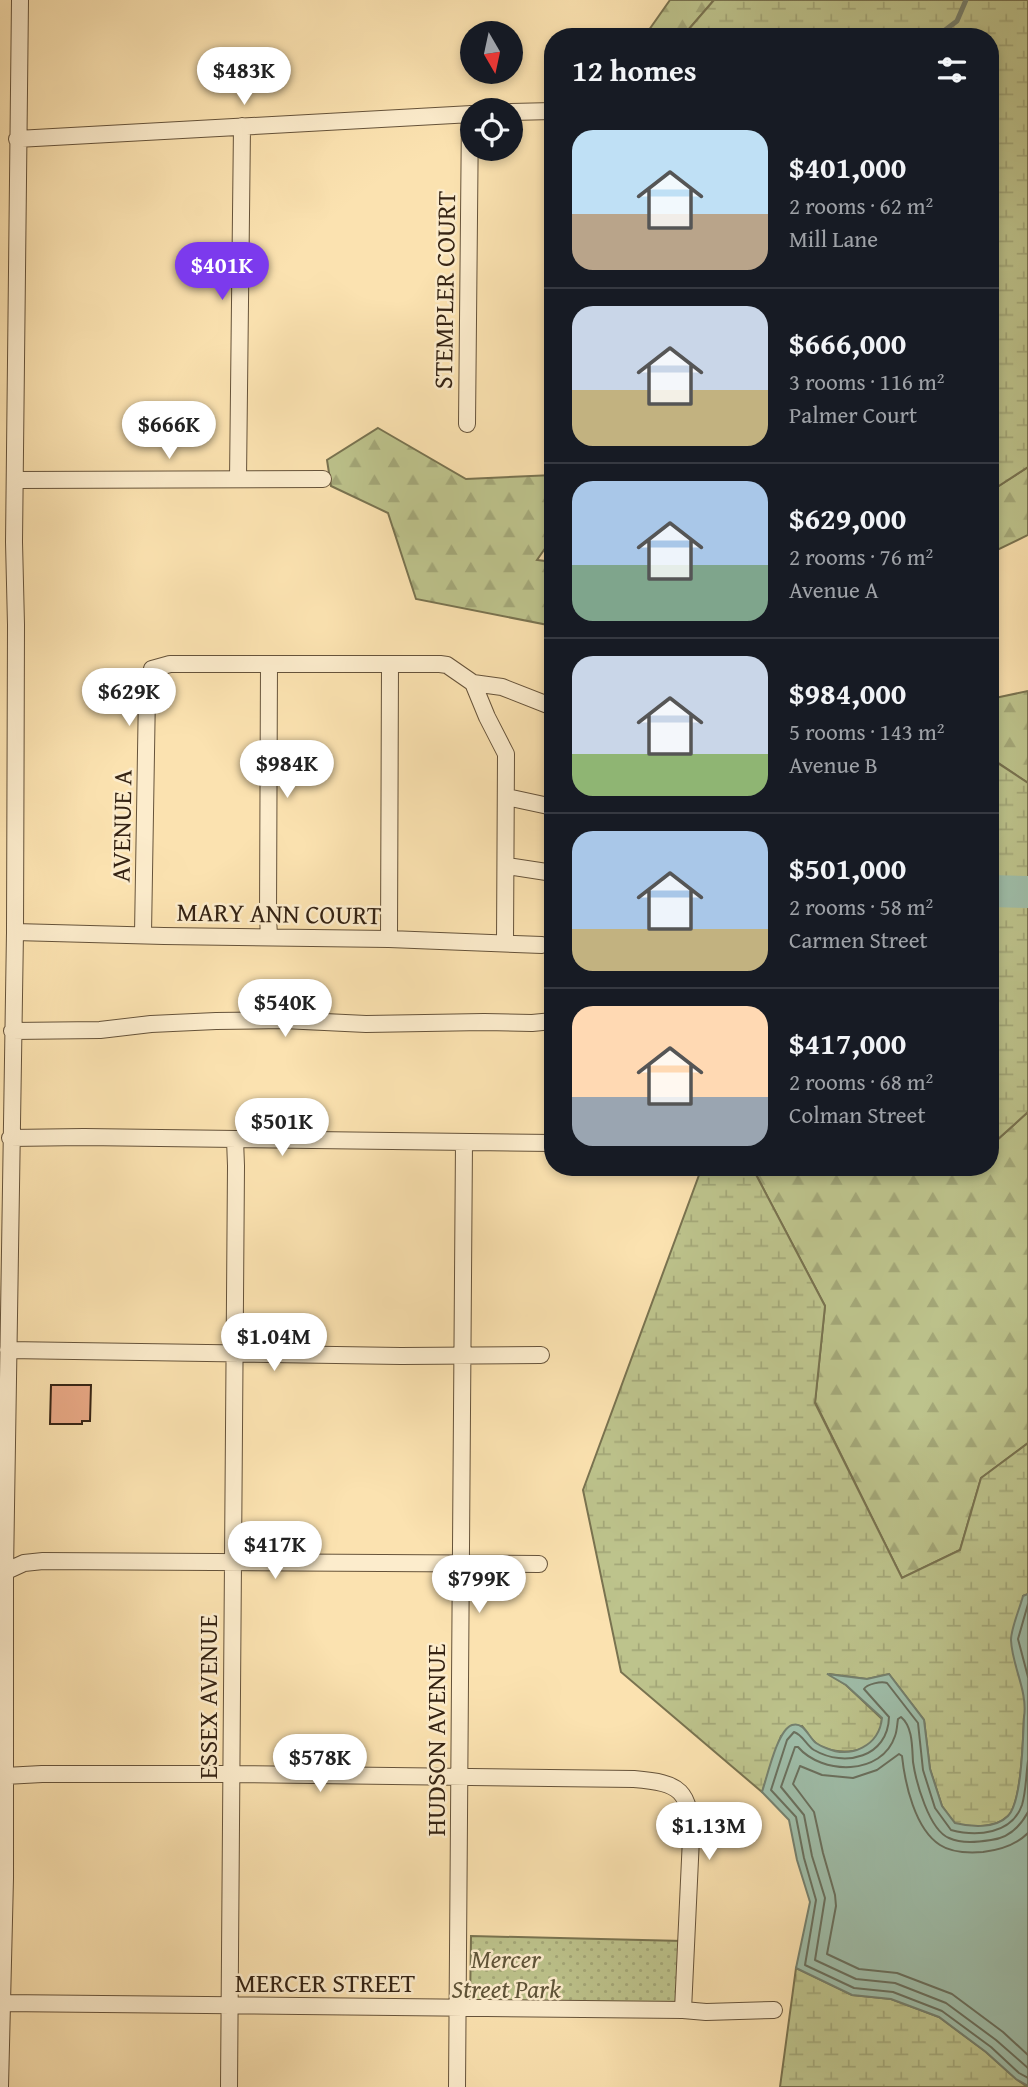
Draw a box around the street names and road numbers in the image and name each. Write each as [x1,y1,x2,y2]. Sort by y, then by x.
street label: STEMPLER COURT [423,190,465,389]
street label: AVENUE A [101,769,141,883]
street label: MARY ANN COURT [176,892,382,934]
street label: ESSEX AVENUE [188,1615,227,1779]
street label: HUDSON AVENUE [416,1644,455,1836]
street label: MERCER STREET [235,1963,416,2002]

